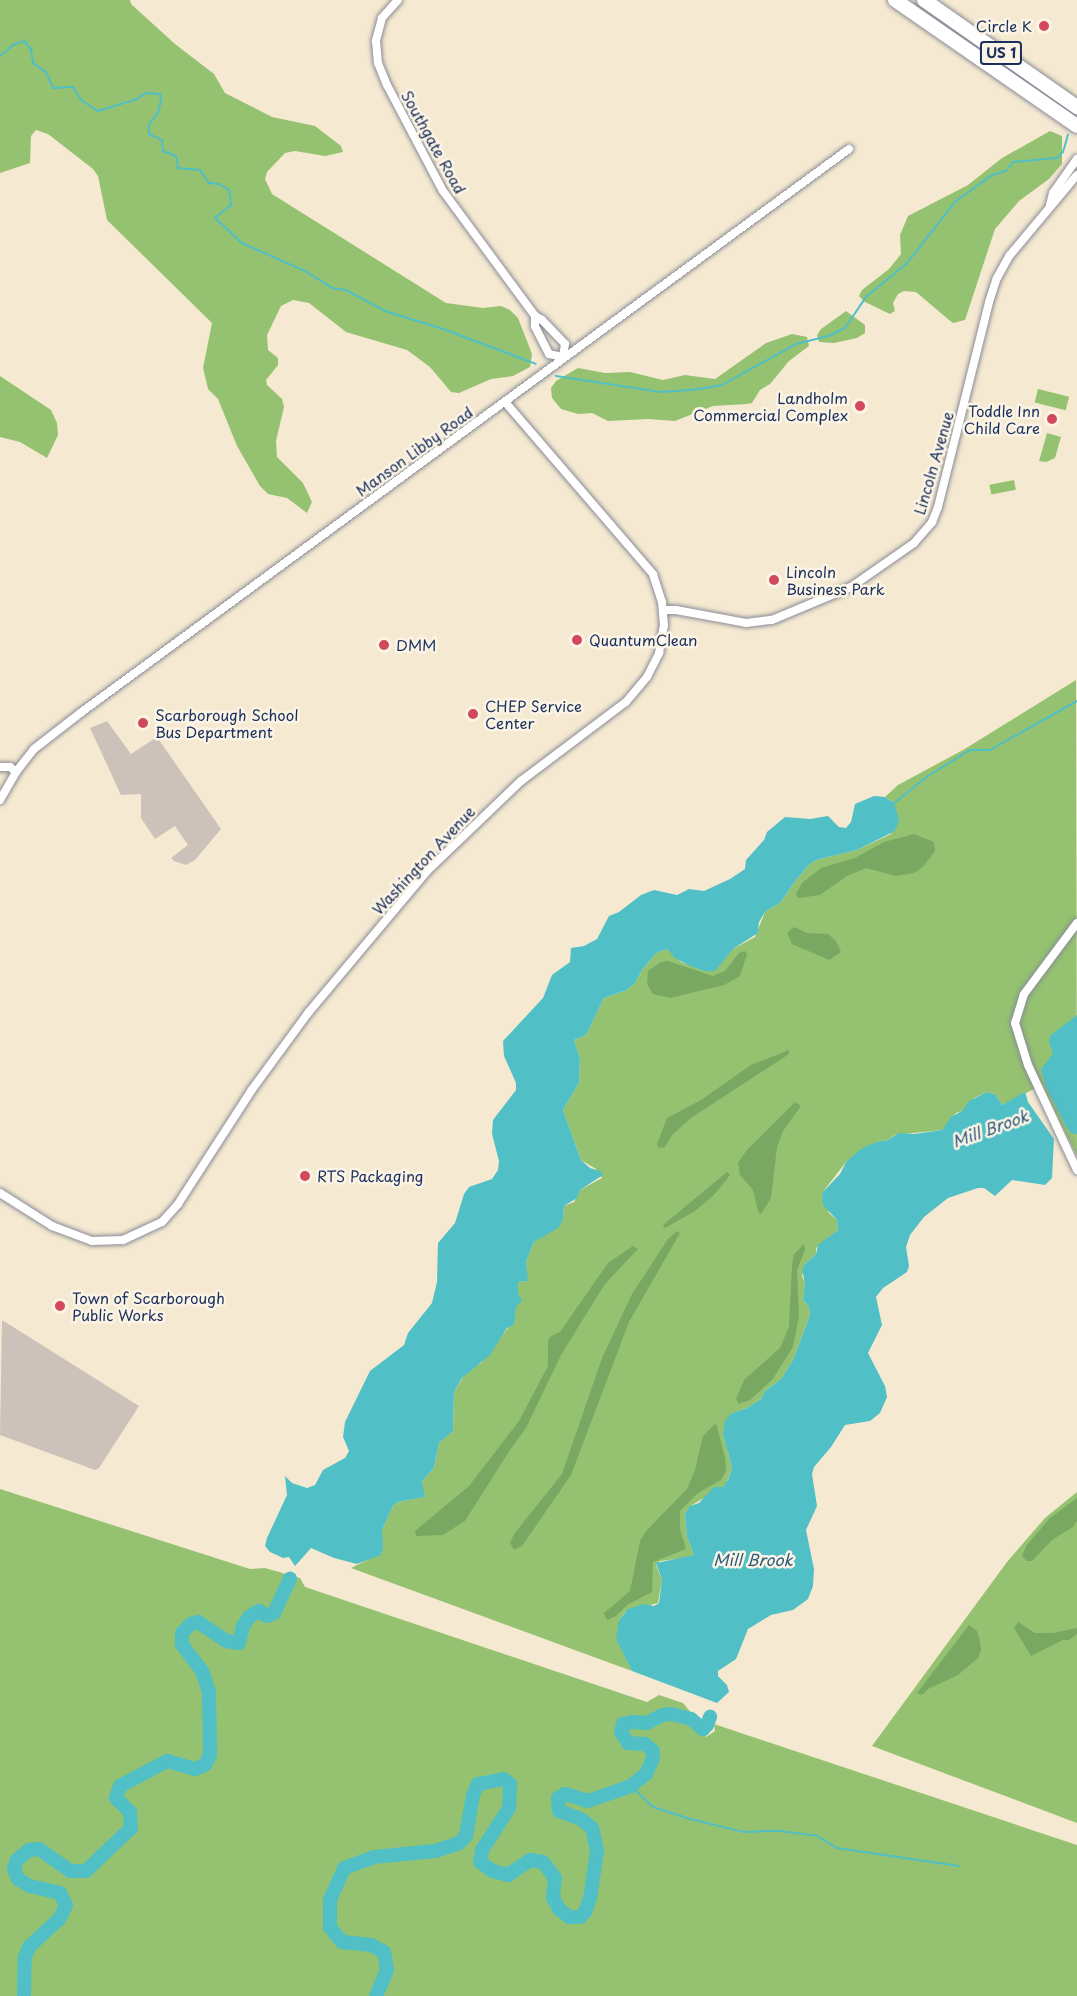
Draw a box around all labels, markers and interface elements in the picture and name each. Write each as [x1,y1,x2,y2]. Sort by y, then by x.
place label: Circle K [974,17,1032,35]
marker: Circle K [1037,19,1051,33]
road number: US 1 [978,42,1024,64]
street label: Southgate Road [398,87,470,197]
place label: Landholm Commercial Complex [693,388,848,423]
marker: Landholm Commercial Complex [853,399,867,413]
place label: Toddle Inn Child Care [963,401,1040,436]
street label: Manson Libby Road [352,402,476,500]
street label: Lincoln Avenue [910,409,956,517]
marker: Toddle Inn Child Care [1045,412,1059,426]
place label: Lincoln Business Park [786,562,886,597]
marker: Lincoln Business Park [767,573,781,587]
place label: QuantumClean [589,631,697,649]
marker: QuantumClean [570,633,584,647]
place label: DMM [396,636,436,654]
marker: DMM [377,638,391,652]
place label: CHEP Service Center [485,696,582,731]
place label: Scarborough School Bus Department [155,705,299,740]
marker: CHEP Service Center [466,707,480,721]
marker: Scarborough School Bus Department [136,716,150,730]
street label: Washington Avenue [369,803,477,917]
water label: Mill Brook [949,1105,1031,1151]
place label: RTS Packaging [317,1167,425,1185]
marker: RTS Packaging [298,1169,312,1183]
place label: Town of Scarborough Public Works [72,1288,224,1323]
marker: Town of Scarborough Public Works [53,1299,67,1313]
water label: Mill Brook [713,1549,793,1569]

